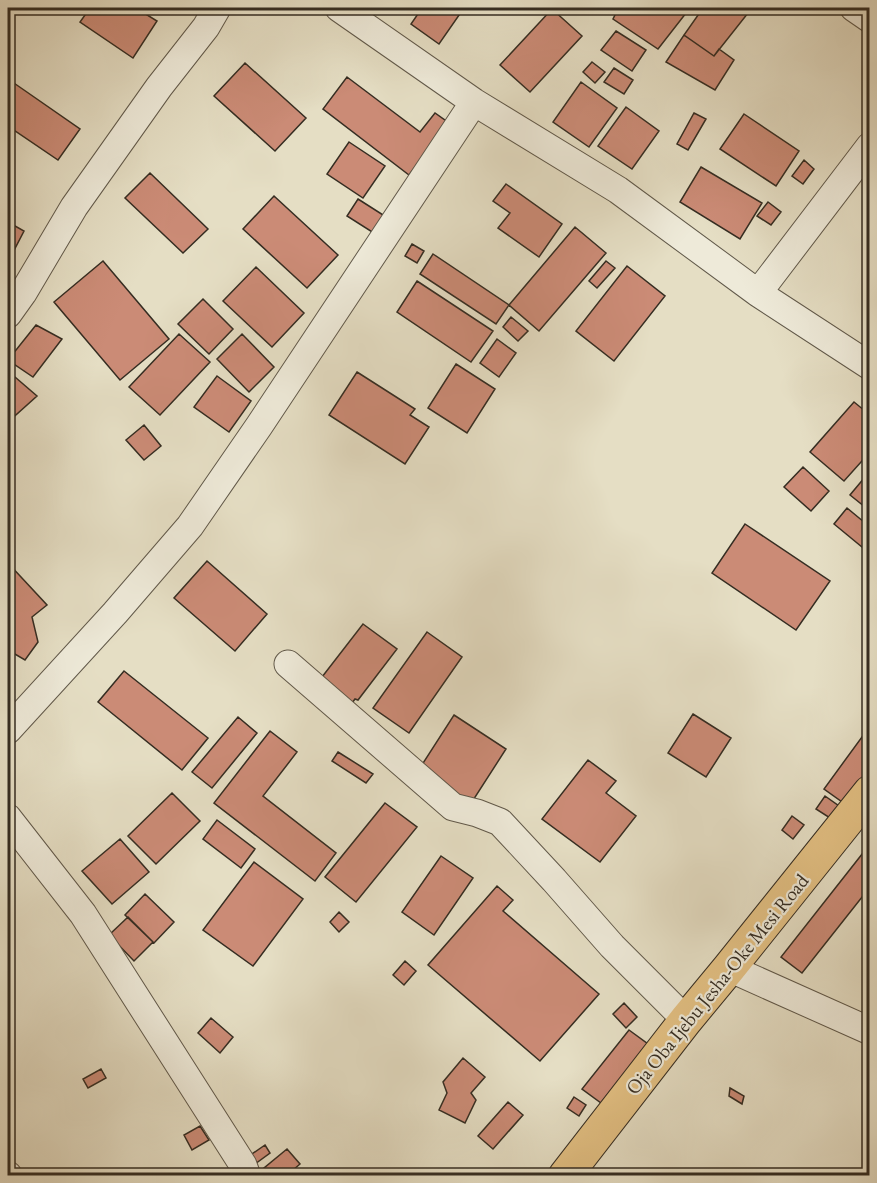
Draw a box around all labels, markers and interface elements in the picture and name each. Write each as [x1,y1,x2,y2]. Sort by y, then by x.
street label: Oja Oba Ijebu Jesha-Oke Mesi Road [620,868,815,1100]

